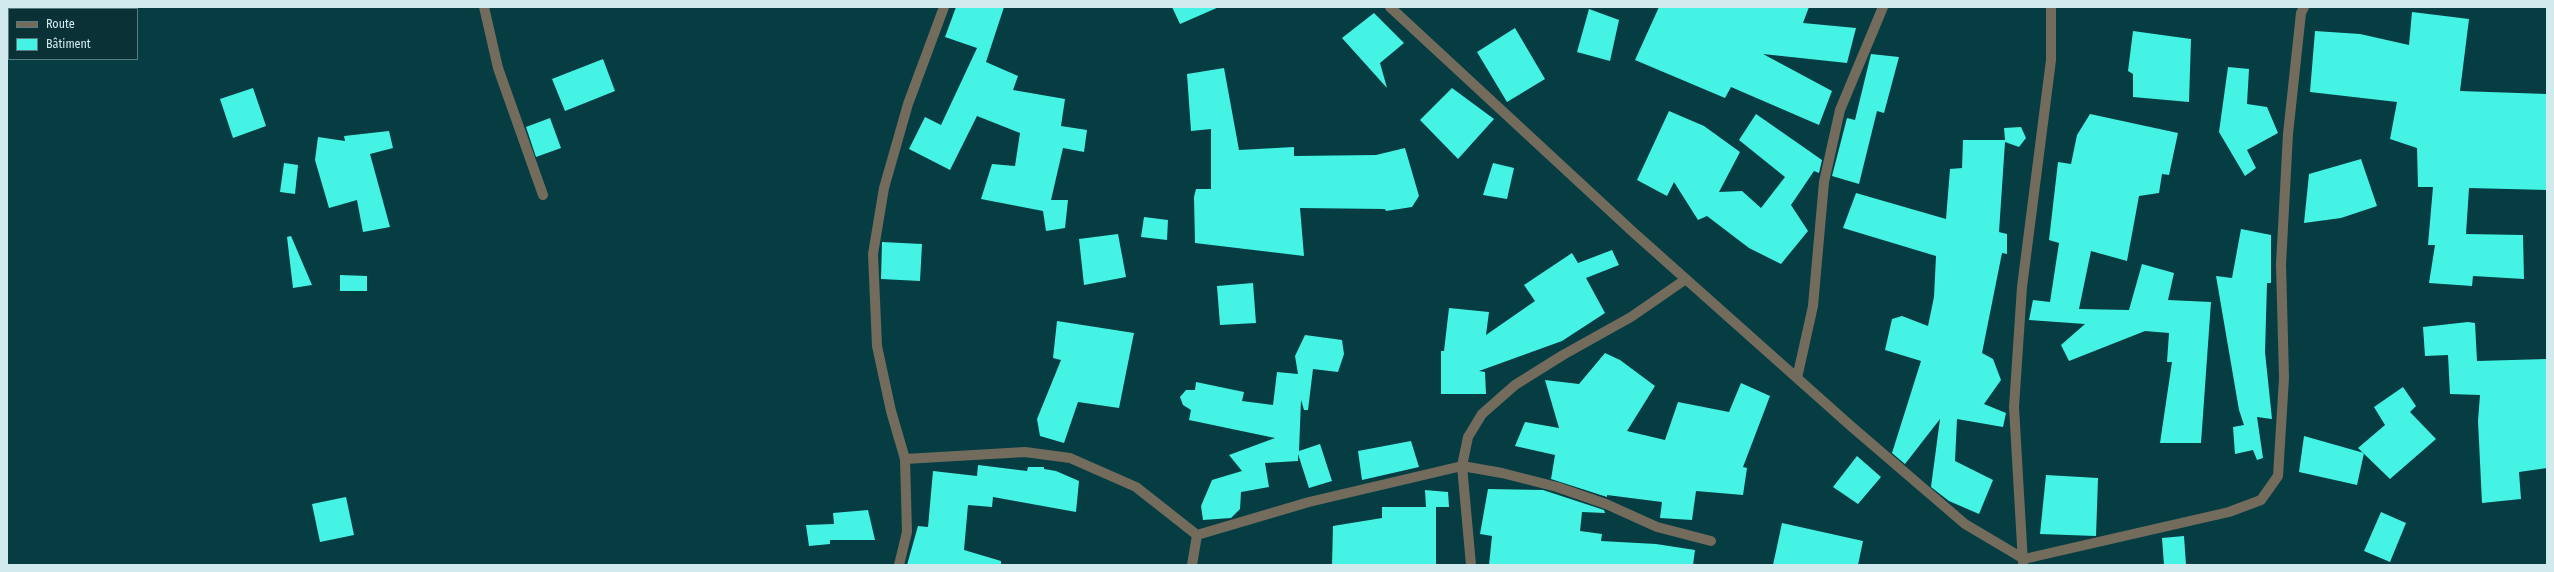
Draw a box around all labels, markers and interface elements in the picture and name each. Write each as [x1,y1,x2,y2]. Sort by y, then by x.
legend [8,8,138,60]
text: Route [46,17,75,31]
text: Bâtiment [46,37,91,51]

